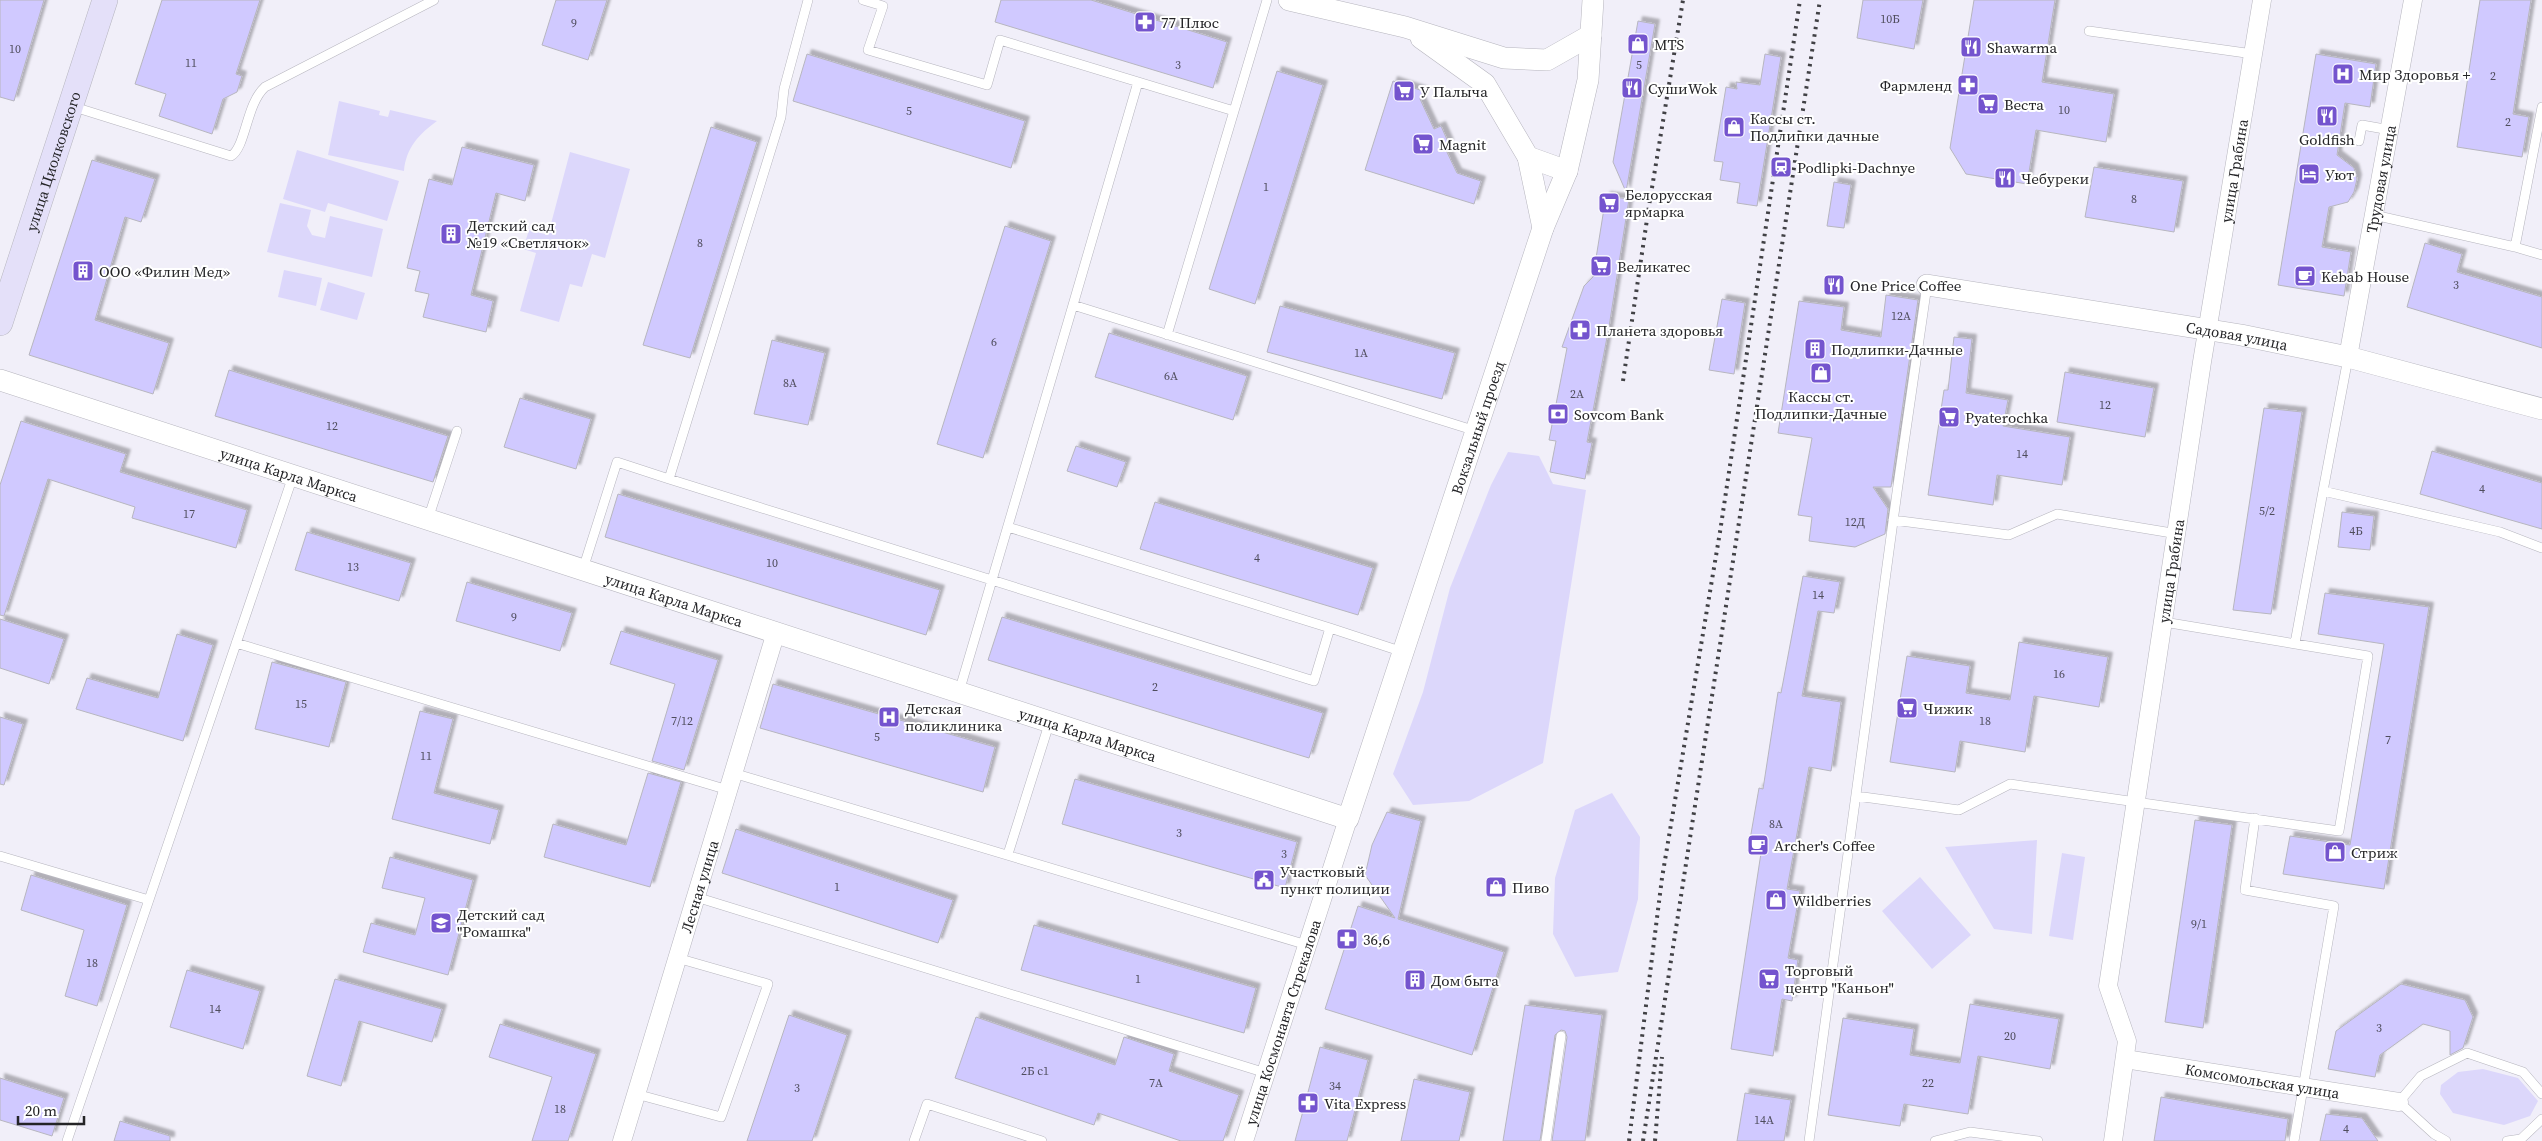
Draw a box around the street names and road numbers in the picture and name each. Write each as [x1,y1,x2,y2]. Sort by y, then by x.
street label: улица Циолковского [20,89,85,234]
street label: улица Грабина [2215,117,2253,224]
street label: Трудовая улица [2360,123,2401,235]
street label: Садовая улица [2185,316,2290,355]
street label: Вокзальный проезд [1445,358,1509,497]
street label: улица Карла Маркса [218,442,361,506]
street label: улица Грабина [2152,517,2189,624]
street label: улица Карла Маркса [603,567,746,632]
street label: улица Карла Маркса [1016,702,1160,767]
street label: Лесная улица [675,837,723,935]
street label: улица Космонавта Стрекалова [1239,916,1326,1128]
street label: Комсомольская улица [2184,1058,2341,1103]

